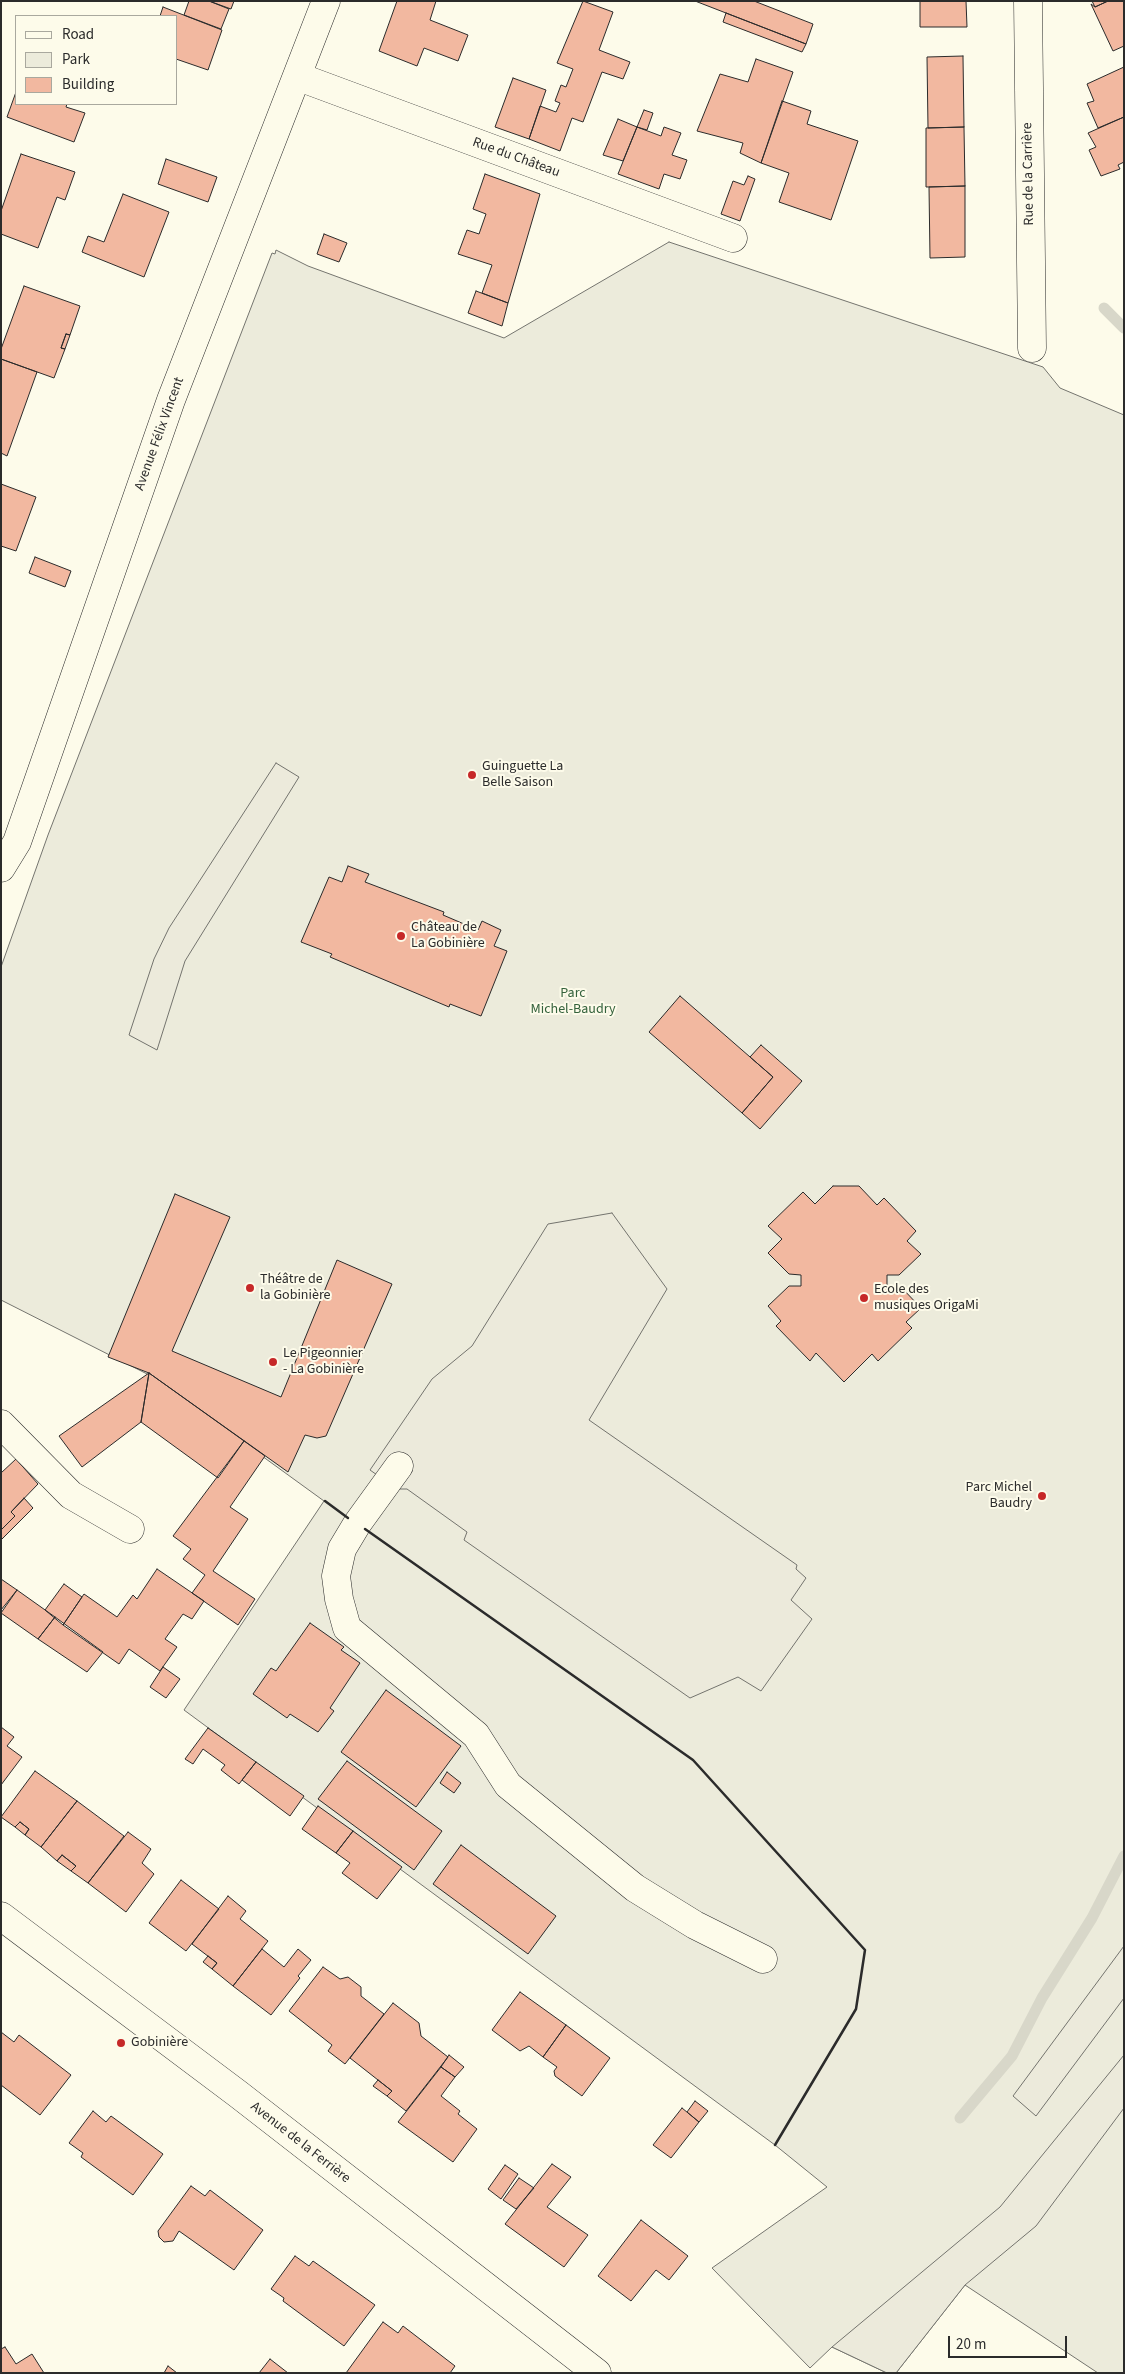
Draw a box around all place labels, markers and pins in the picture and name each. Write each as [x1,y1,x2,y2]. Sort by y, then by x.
place label: Guinguette La Belle Saison [482,759,563,792]
marker: Guinguette La Belle Saison [466,769,478,781]
place label: Château de La Gobinière [411,920,485,952]
marker: Château de La Gobinière [395,930,407,942]
place label: Théâtre de la Gobinière [260,1272,331,1304]
marker: Théâtre de la Gobinière [244,1282,256,1294]
place label: Ecole des musiques OrigaMi [874,1282,979,1314]
marker: Ecole des musiques OrigaMi [858,1292,870,1304]
place label: Le Pigeonnier - La Gobinière [283,1346,364,1378]
marker: Le Pigeonnier - La Gobinière [267,1356,279,1368]
place label: Parc Michel Baudry [966,1480,1032,1512]
marker: Parc Michel Baudry [1036,1490,1048,1502]
place label: Gobinière [131,2035,188,2051]
marker: Gobinière [115,2037,127,2049]

